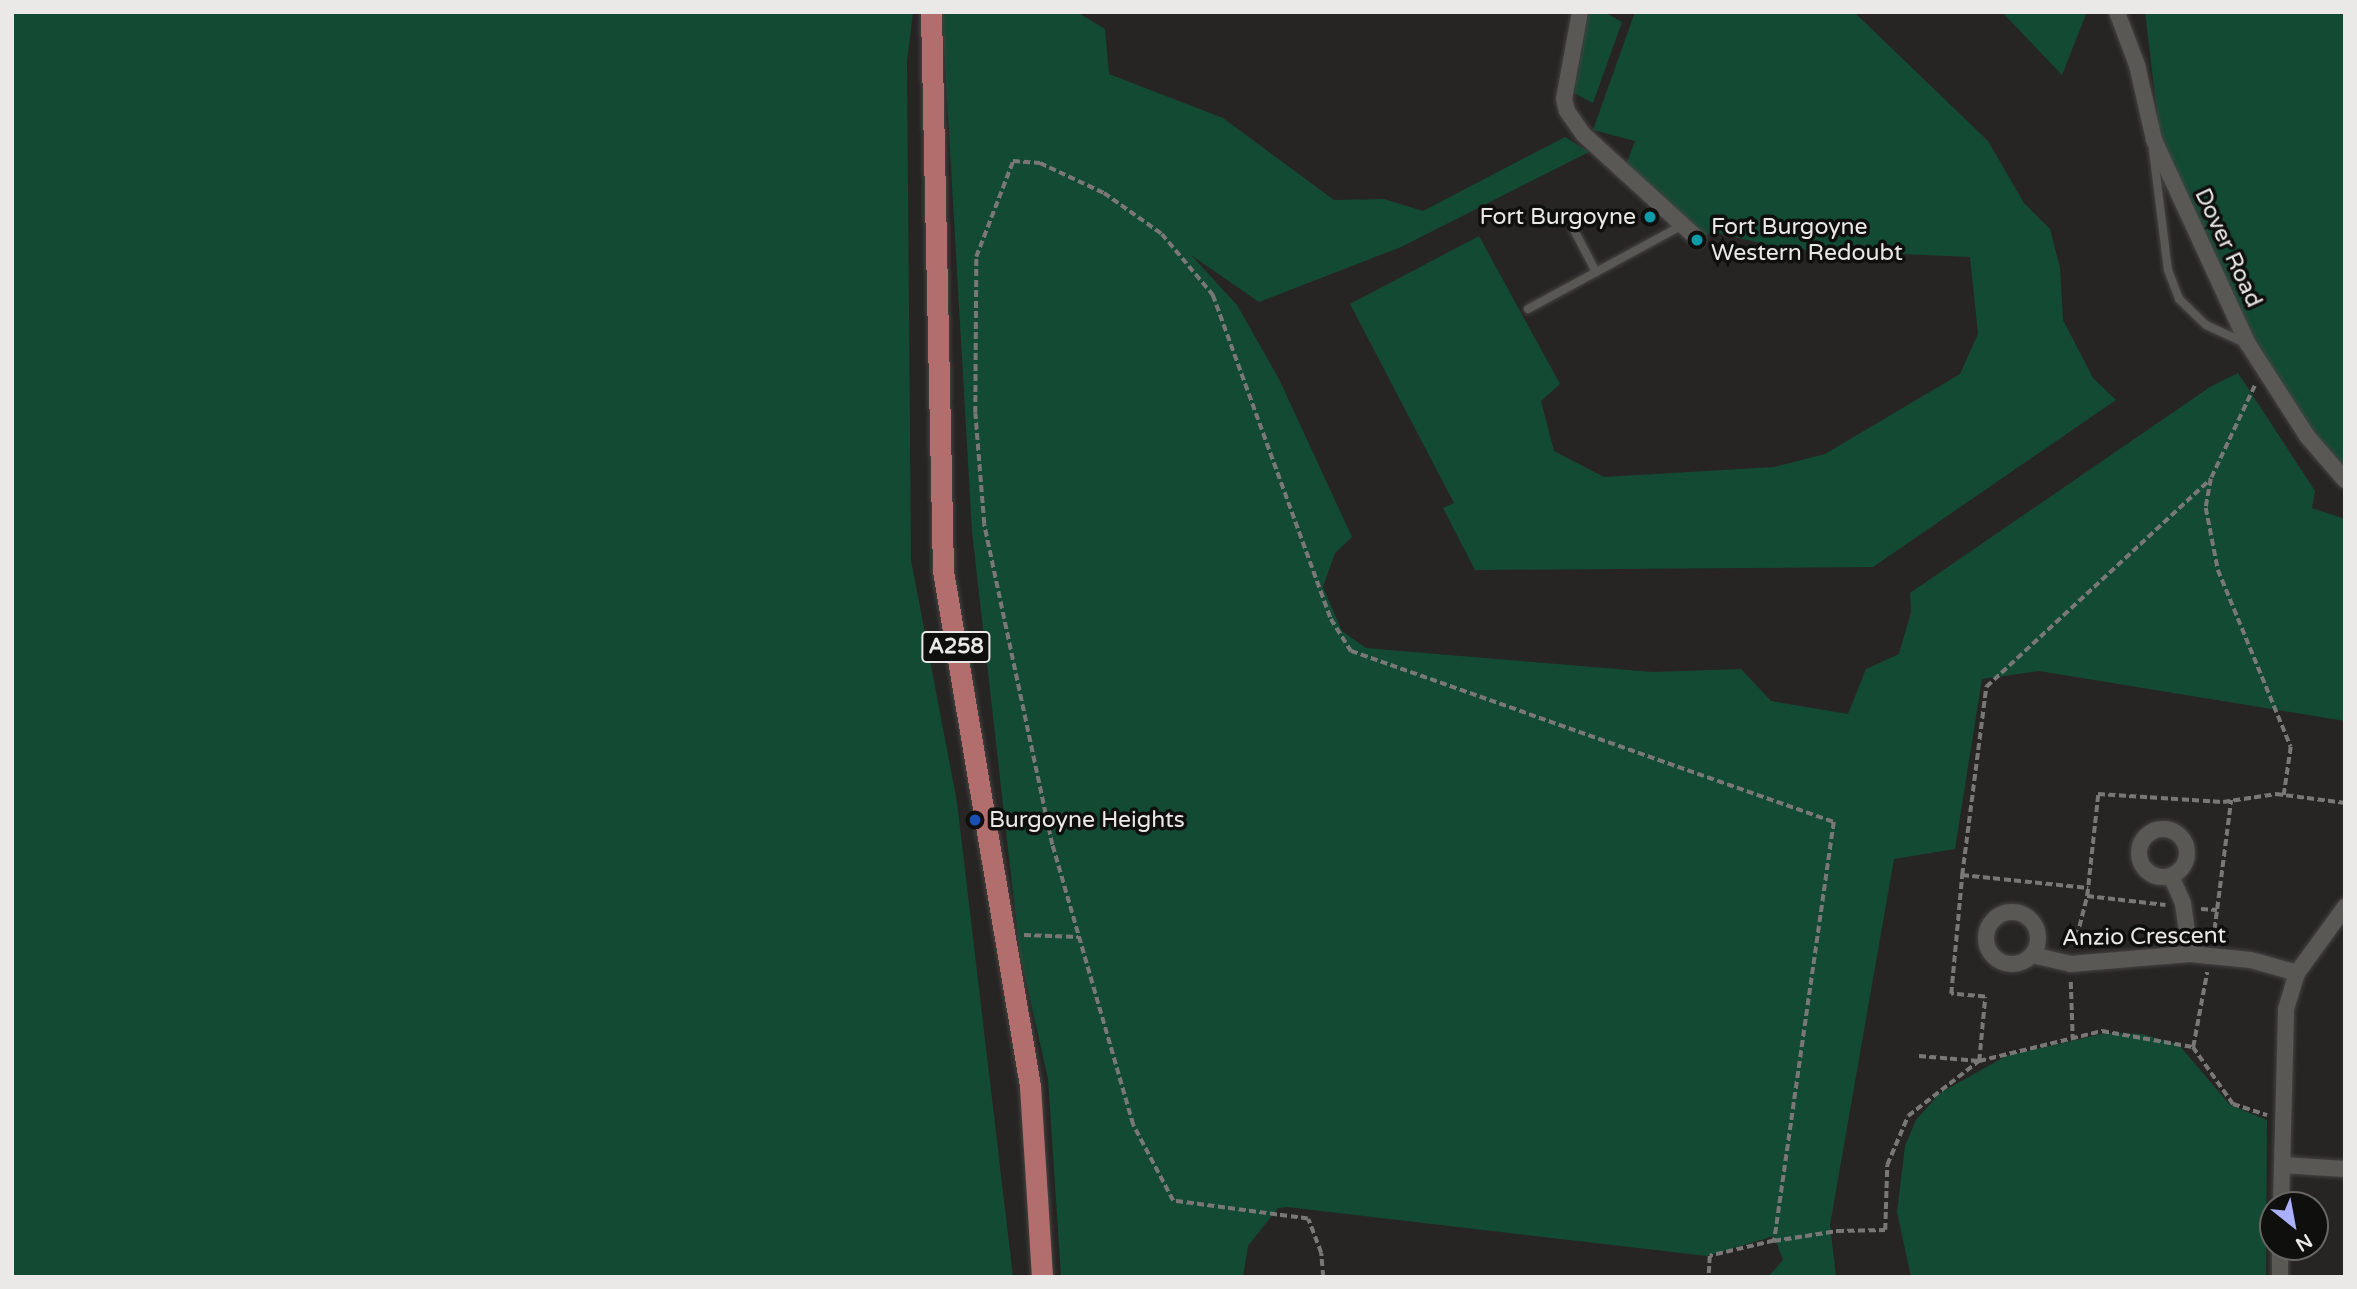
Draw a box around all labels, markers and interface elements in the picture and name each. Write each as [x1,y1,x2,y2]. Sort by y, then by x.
street label: Dover Road [2188,184,2268,312]
place label: Fort Burgoyne [1479,203,1636,231]
marker: Fort Burgoyne [1642,209,1658,225]
place label: Fort Burgoyne Western Redoubt [1711,213,1903,267]
marker: Fort Burgoyne Western Redoubt [1689,232,1705,248]
road number: A258 [921,630,991,664]
place label: Burgoyne Heights [989,806,1185,834]
marker: Burgoyne Heights [967,812,983,828]
street label: Anzio Crescent [2062,922,2226,952]
north arrow [2259,1191,2329,1261]
text: N [2292,1229,2316,1256]

